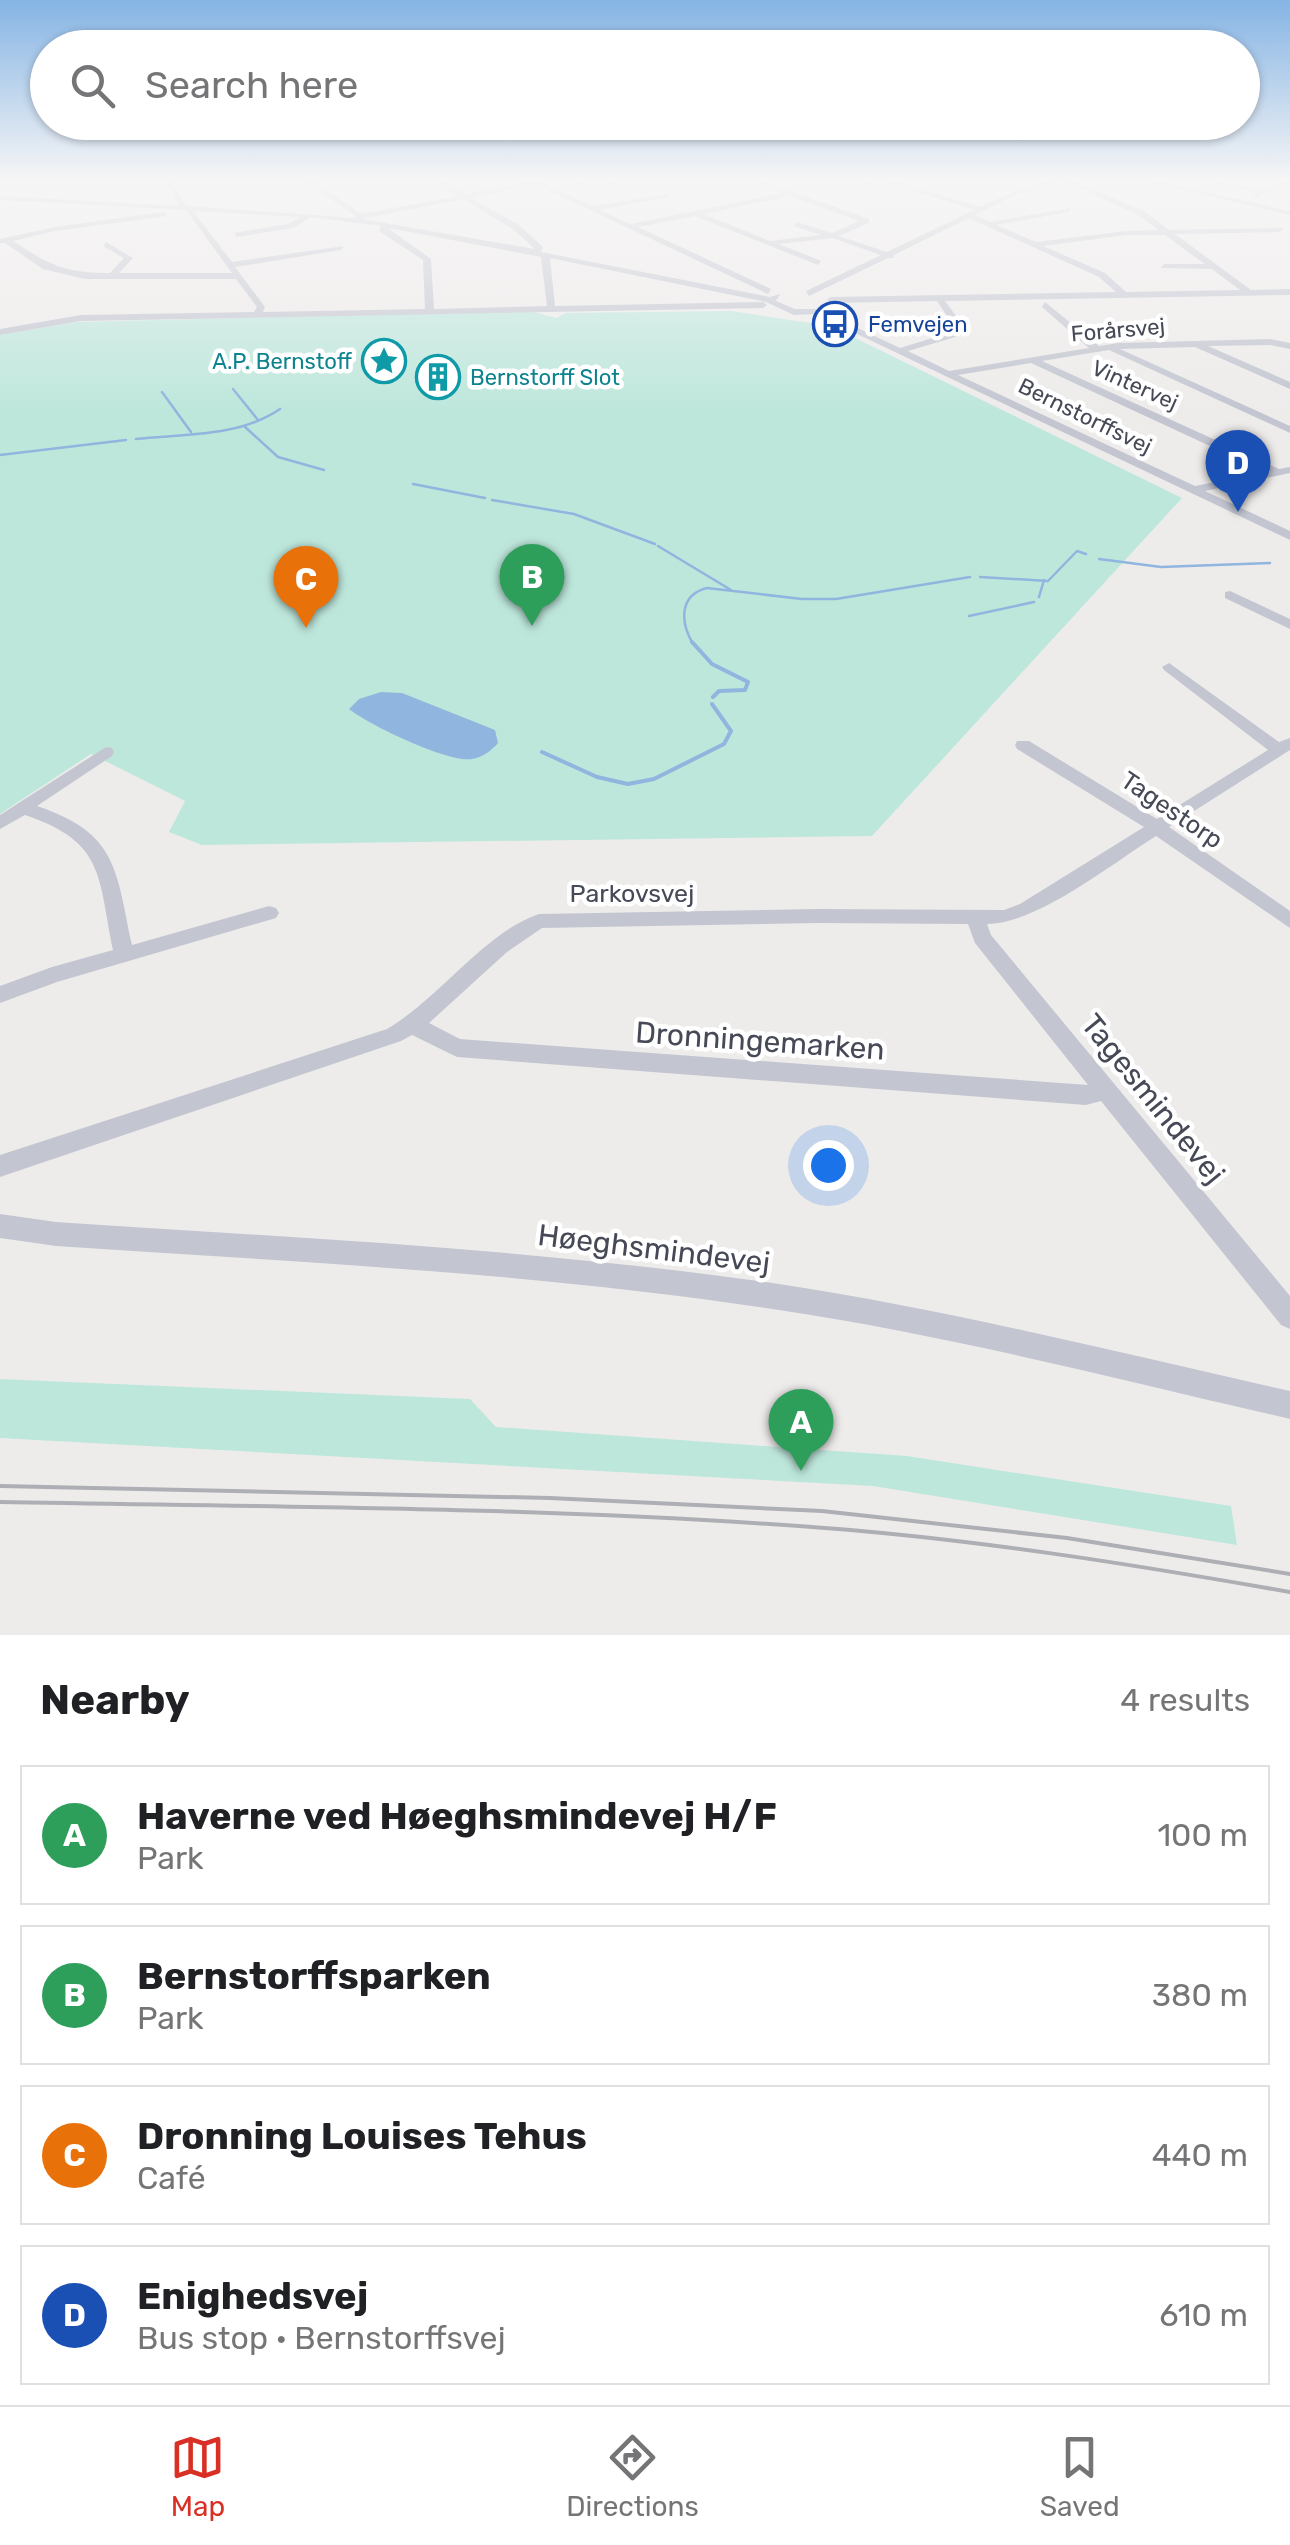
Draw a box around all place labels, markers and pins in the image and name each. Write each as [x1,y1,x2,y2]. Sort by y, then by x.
bus stop icon: Femvejen [812,301,858,347]
place label: Femvejen [868,311,968,338]
place icon: A.P. Bernstoff [361,338,407,384]
place label: A.P. Bernstoff [212,348,353,375]
building icon: Bernstorff Slot [415,354,461,400]
place label: Bernstorff Slot [470,364,620,391]
pin: D [1206,430,1270,512]
pin: B [500,544,564,626]
pin: C [274,546,338,628]
pin: A [768,1388,834,1471]

